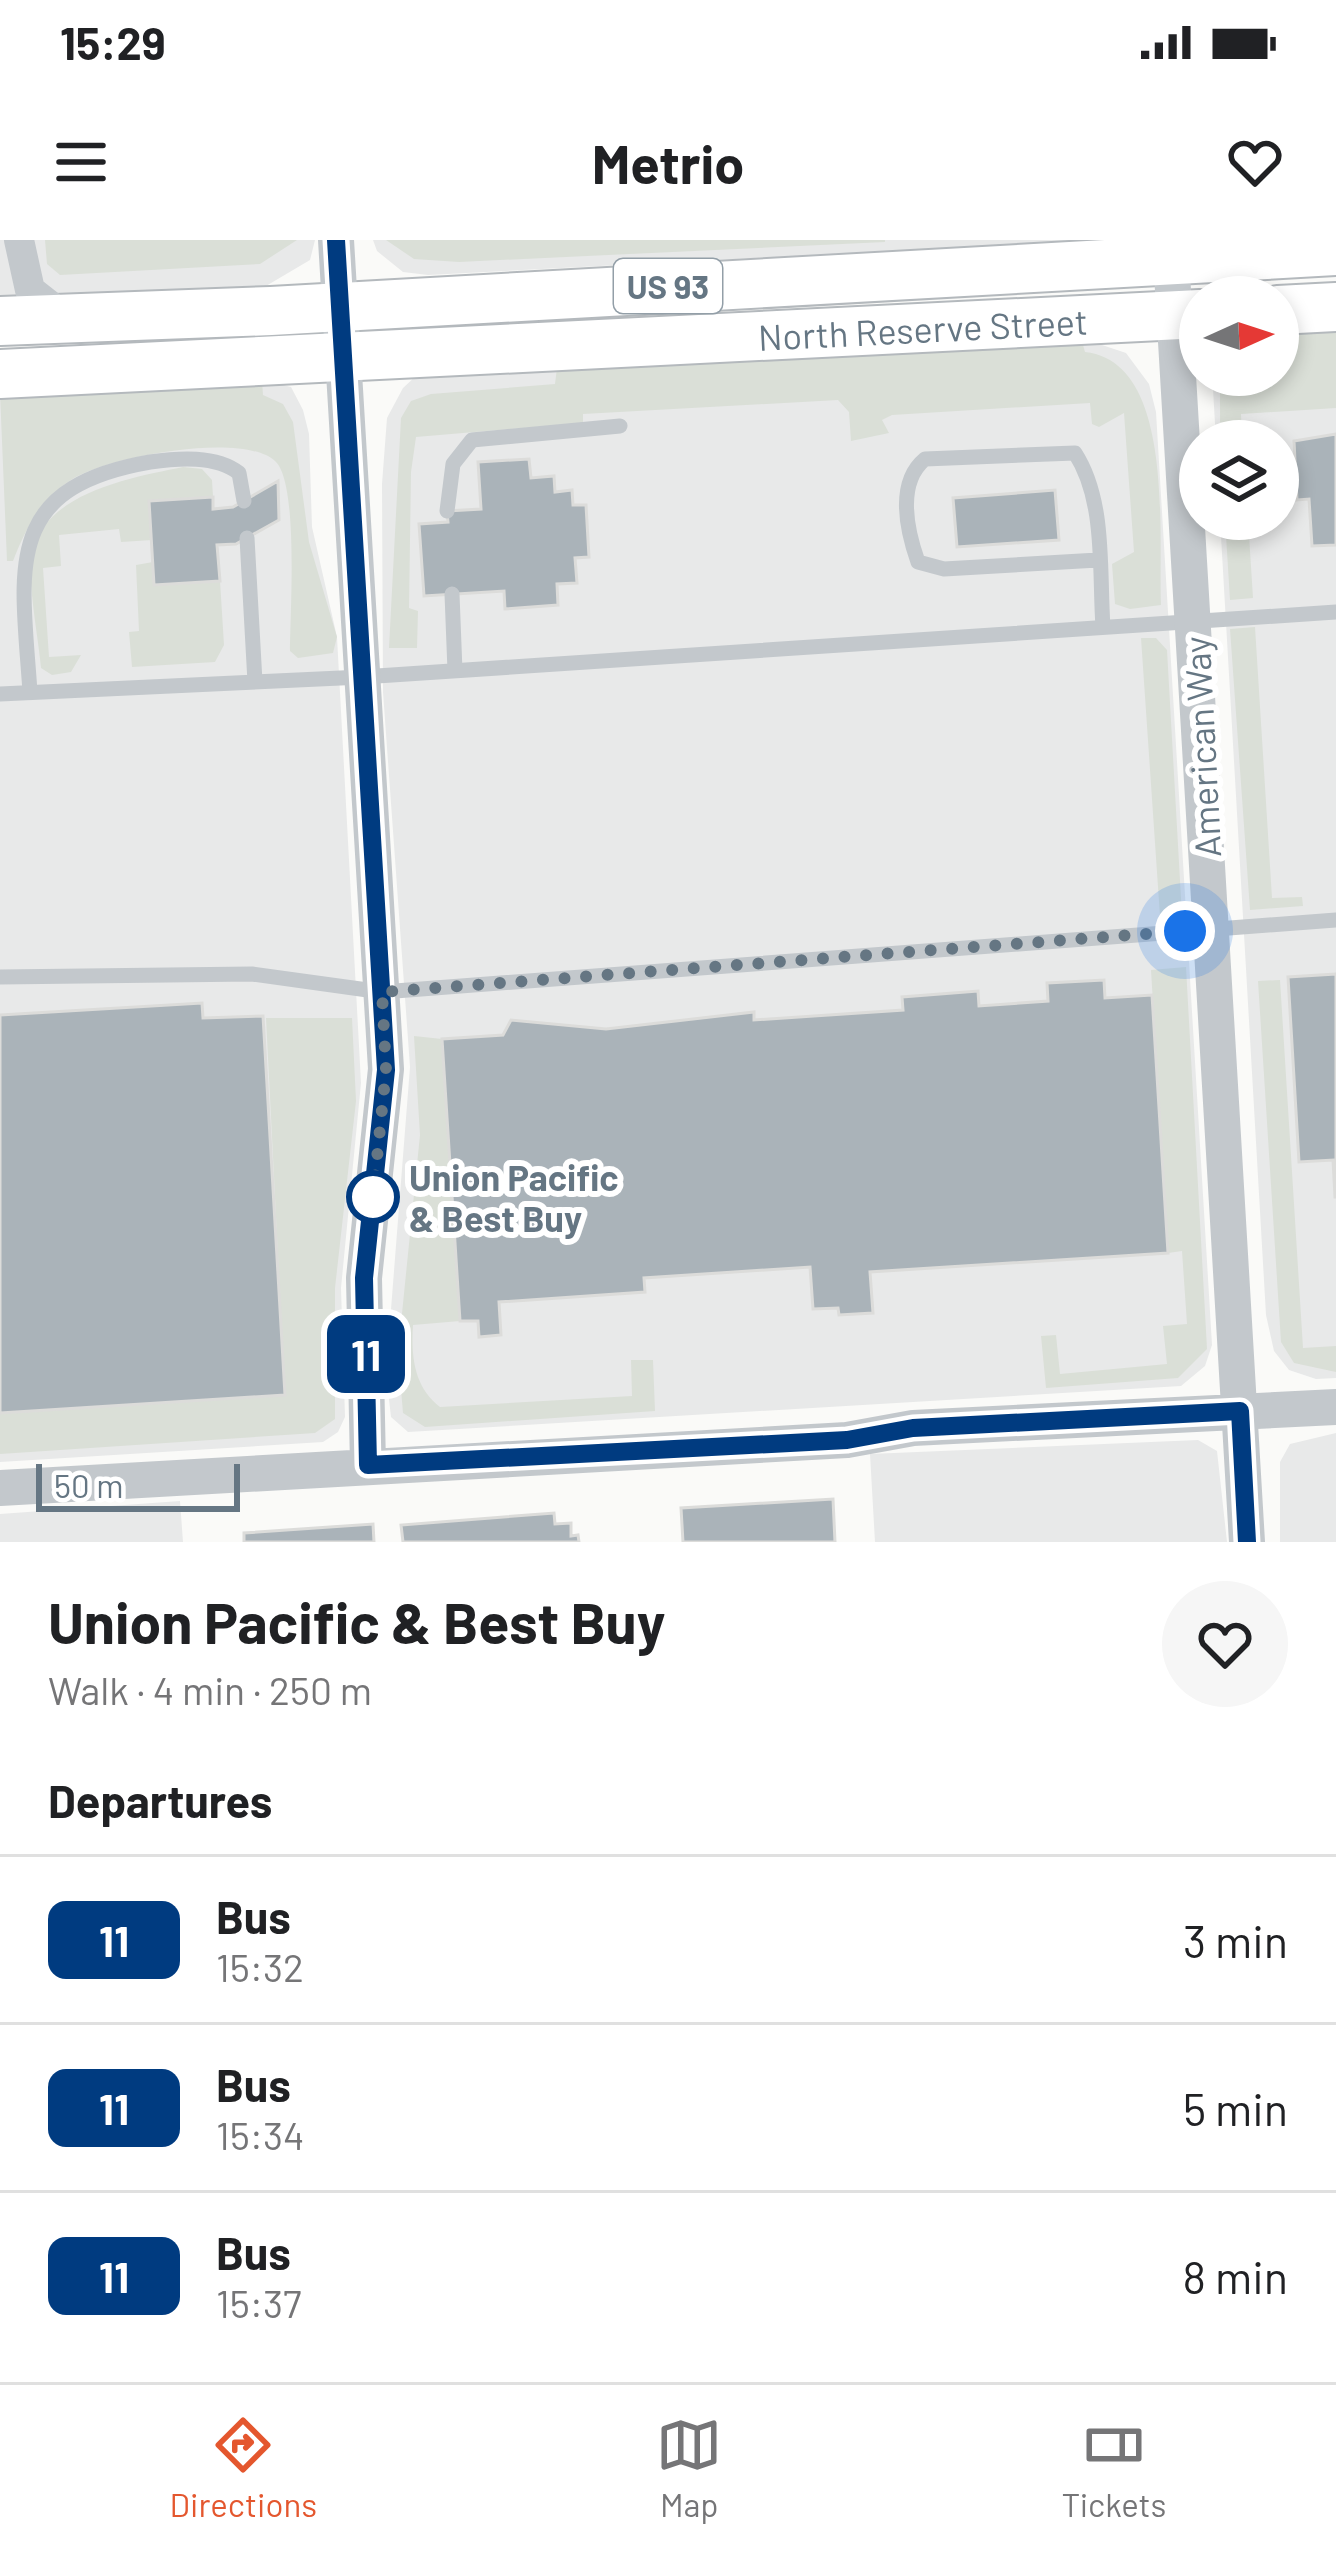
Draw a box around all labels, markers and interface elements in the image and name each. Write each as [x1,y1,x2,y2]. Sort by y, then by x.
text: 15:29 [60,15,166,69]
icon: menu [48,129,114,195]
icon: heart [1222,129,1288,195]
text: Metrio [592,130,744,195]
road number: US 93 [614,259,722,313]
north arrow [1179,276,1299,396]
map controls [1179,276,1299,540]
street label: North Reserve Street [757,298,1089,358]
button: layers [1179,420,1299,540]
street label: American Way [1174,635,1228,859]
your location [1155,901,1215,961]
place label: Union Pacific & Best Buy [409,1155,619,1239]
marker: Union Pacific & Best Buy [348,1172,398,1222]
line badge: 11 [312,1315,420,1393]
text: 11 [351,1329,381,1379]
scale bar [36,1458,240,1511]
text: 50 m [54,1465,124,1505]
button: heart [1162,1581,1288,1707]
text: Union Pacific & Best Buy [48,1587,665,1655]
text: Walk · 4 min · 250 m [48,1666,372,1713]
text: Departures [48,1773,272,1827]
text: Bus [216,1889,291,1943]
text: 3 min [1183,1913,1288,1967]
text: 11 [99,1915,129,1965]
text: 15:32 [216,1943,304,1990]
text: Bus [216,2057,291,2111]
text: 5 min [1183,2081,1288,2135]
text: 11 [99,2083,129,2133]
text: 15:34 [216,2111,305,2158]
text: Bus [216,2225,291,2279]
text: 8 min [1183,2249,1288,2303]
text: 11 [99,2251,129,2301]
text: 15:37 [216,2279,301,2326]
tab: Directions [170,2412,317,2524]
tab: Map [656,2412,722,2524]
tab: Tickets [1061,2412,1166,2524]

